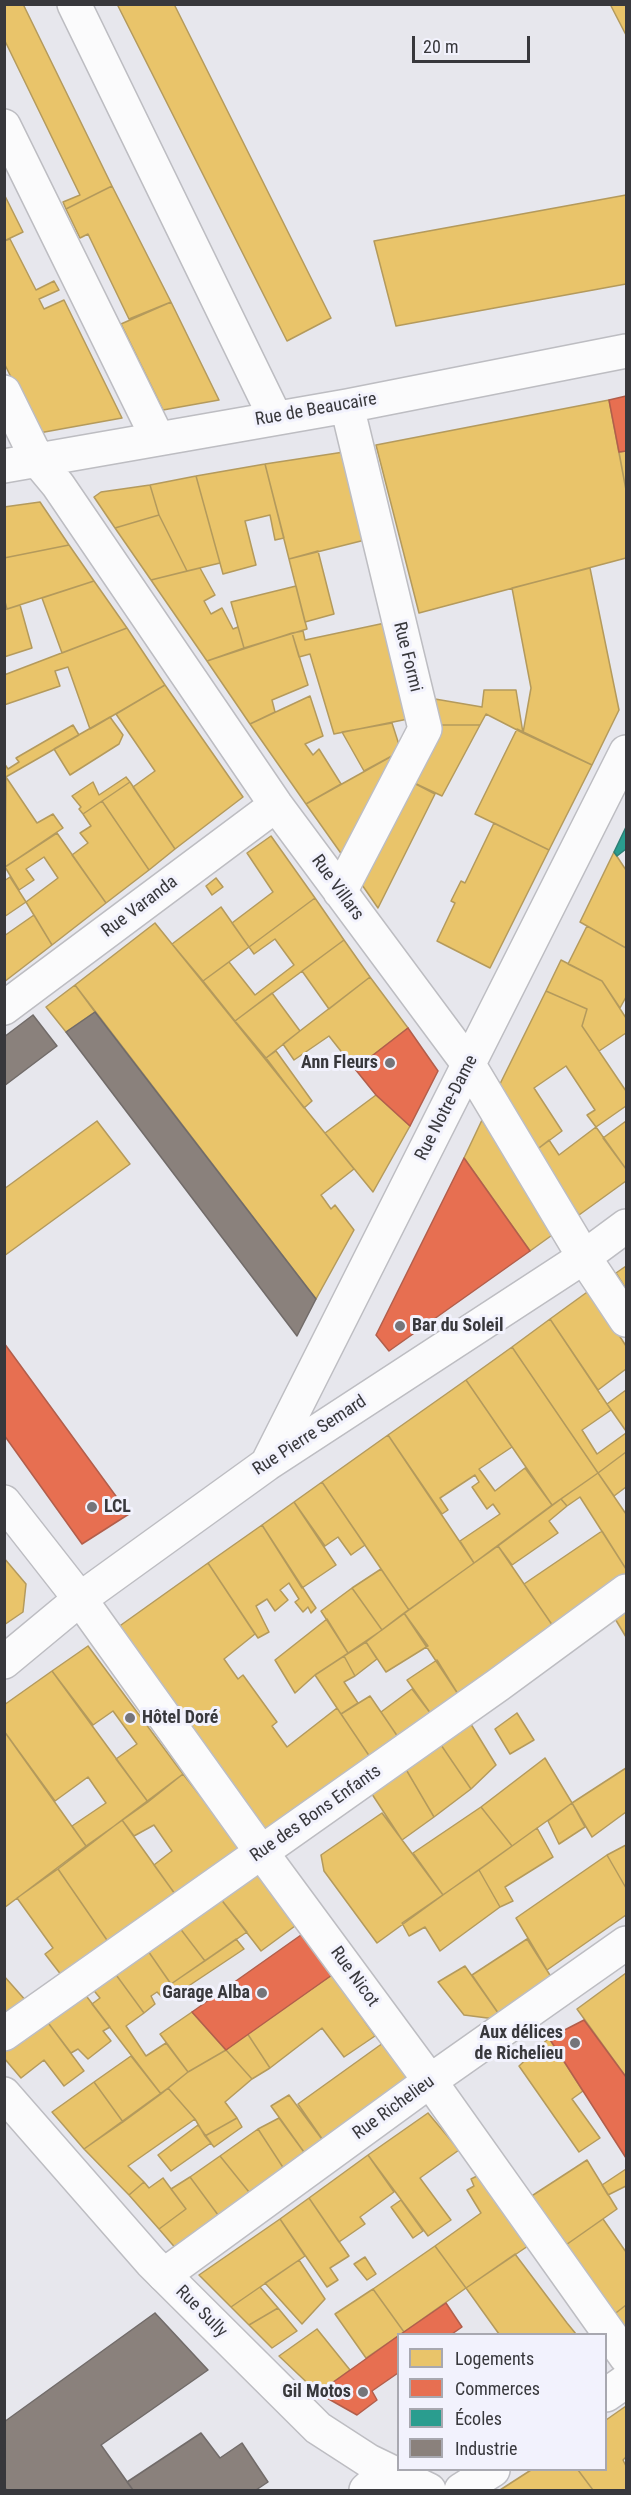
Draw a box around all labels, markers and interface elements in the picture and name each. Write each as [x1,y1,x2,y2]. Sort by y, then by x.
scale bar [415,24,534,62]
text: 20 m [423,36,458,57]
street label: Rue de Beaucaire [254,389,378,431]
street label: Rue Formi [388,620,426,694]
street label: Rue Villars [306,851,368,925]
street label: Rue Varanda [98,872,182,942]
place label: Ann Fleurs [301,1052,378,1074]
street label: Rue Notre-Dame [411,1052,483,1164]
marker: Ann Fleurs [383,1056,397,1070]
place label: Bar du Soleil [412,1315,503,1337]
marker: Bar du Soleil [393,1319,407,1333]
street label: Rue Pierre Semard [249,1391,371,1481]
place label: LCL [104,1496,131,1518]
marker: LCL [85,1500,99,1514]
place label: Hôtel Doré [142,1707,218,1729]
marker: Hôtel Doré [123,1711,137,1725]
street label: Rue des Bons Enfants [246,1761,386,1867]
street label: Rue Nicot [325,1943,383,2011]
place label: Garage Alba [162,1982,250,2004]
marker: Garage Alba [255,1986,269,2000]
place label: Aux délices de Richelieu [475,2022,563,2064]
marker: Aux délices de Richelieu [568,2036,582,2050]
street label: Rue Richelieu [349,2071,439,2145]
street label: Rue Sully [171,2282,231,2342]
legend [397,2333,607,2471]
text: Logements [455,2348,534,2369]
text: Commerces [455,2378,540,2399]
place label: Gil Motos [282,2381,351,2403]
marker: Gil Motos [356,2385,370,2399]
text: Écoles [455,2408,502,2429]
text: Industrie [455,2438,517,2459]

